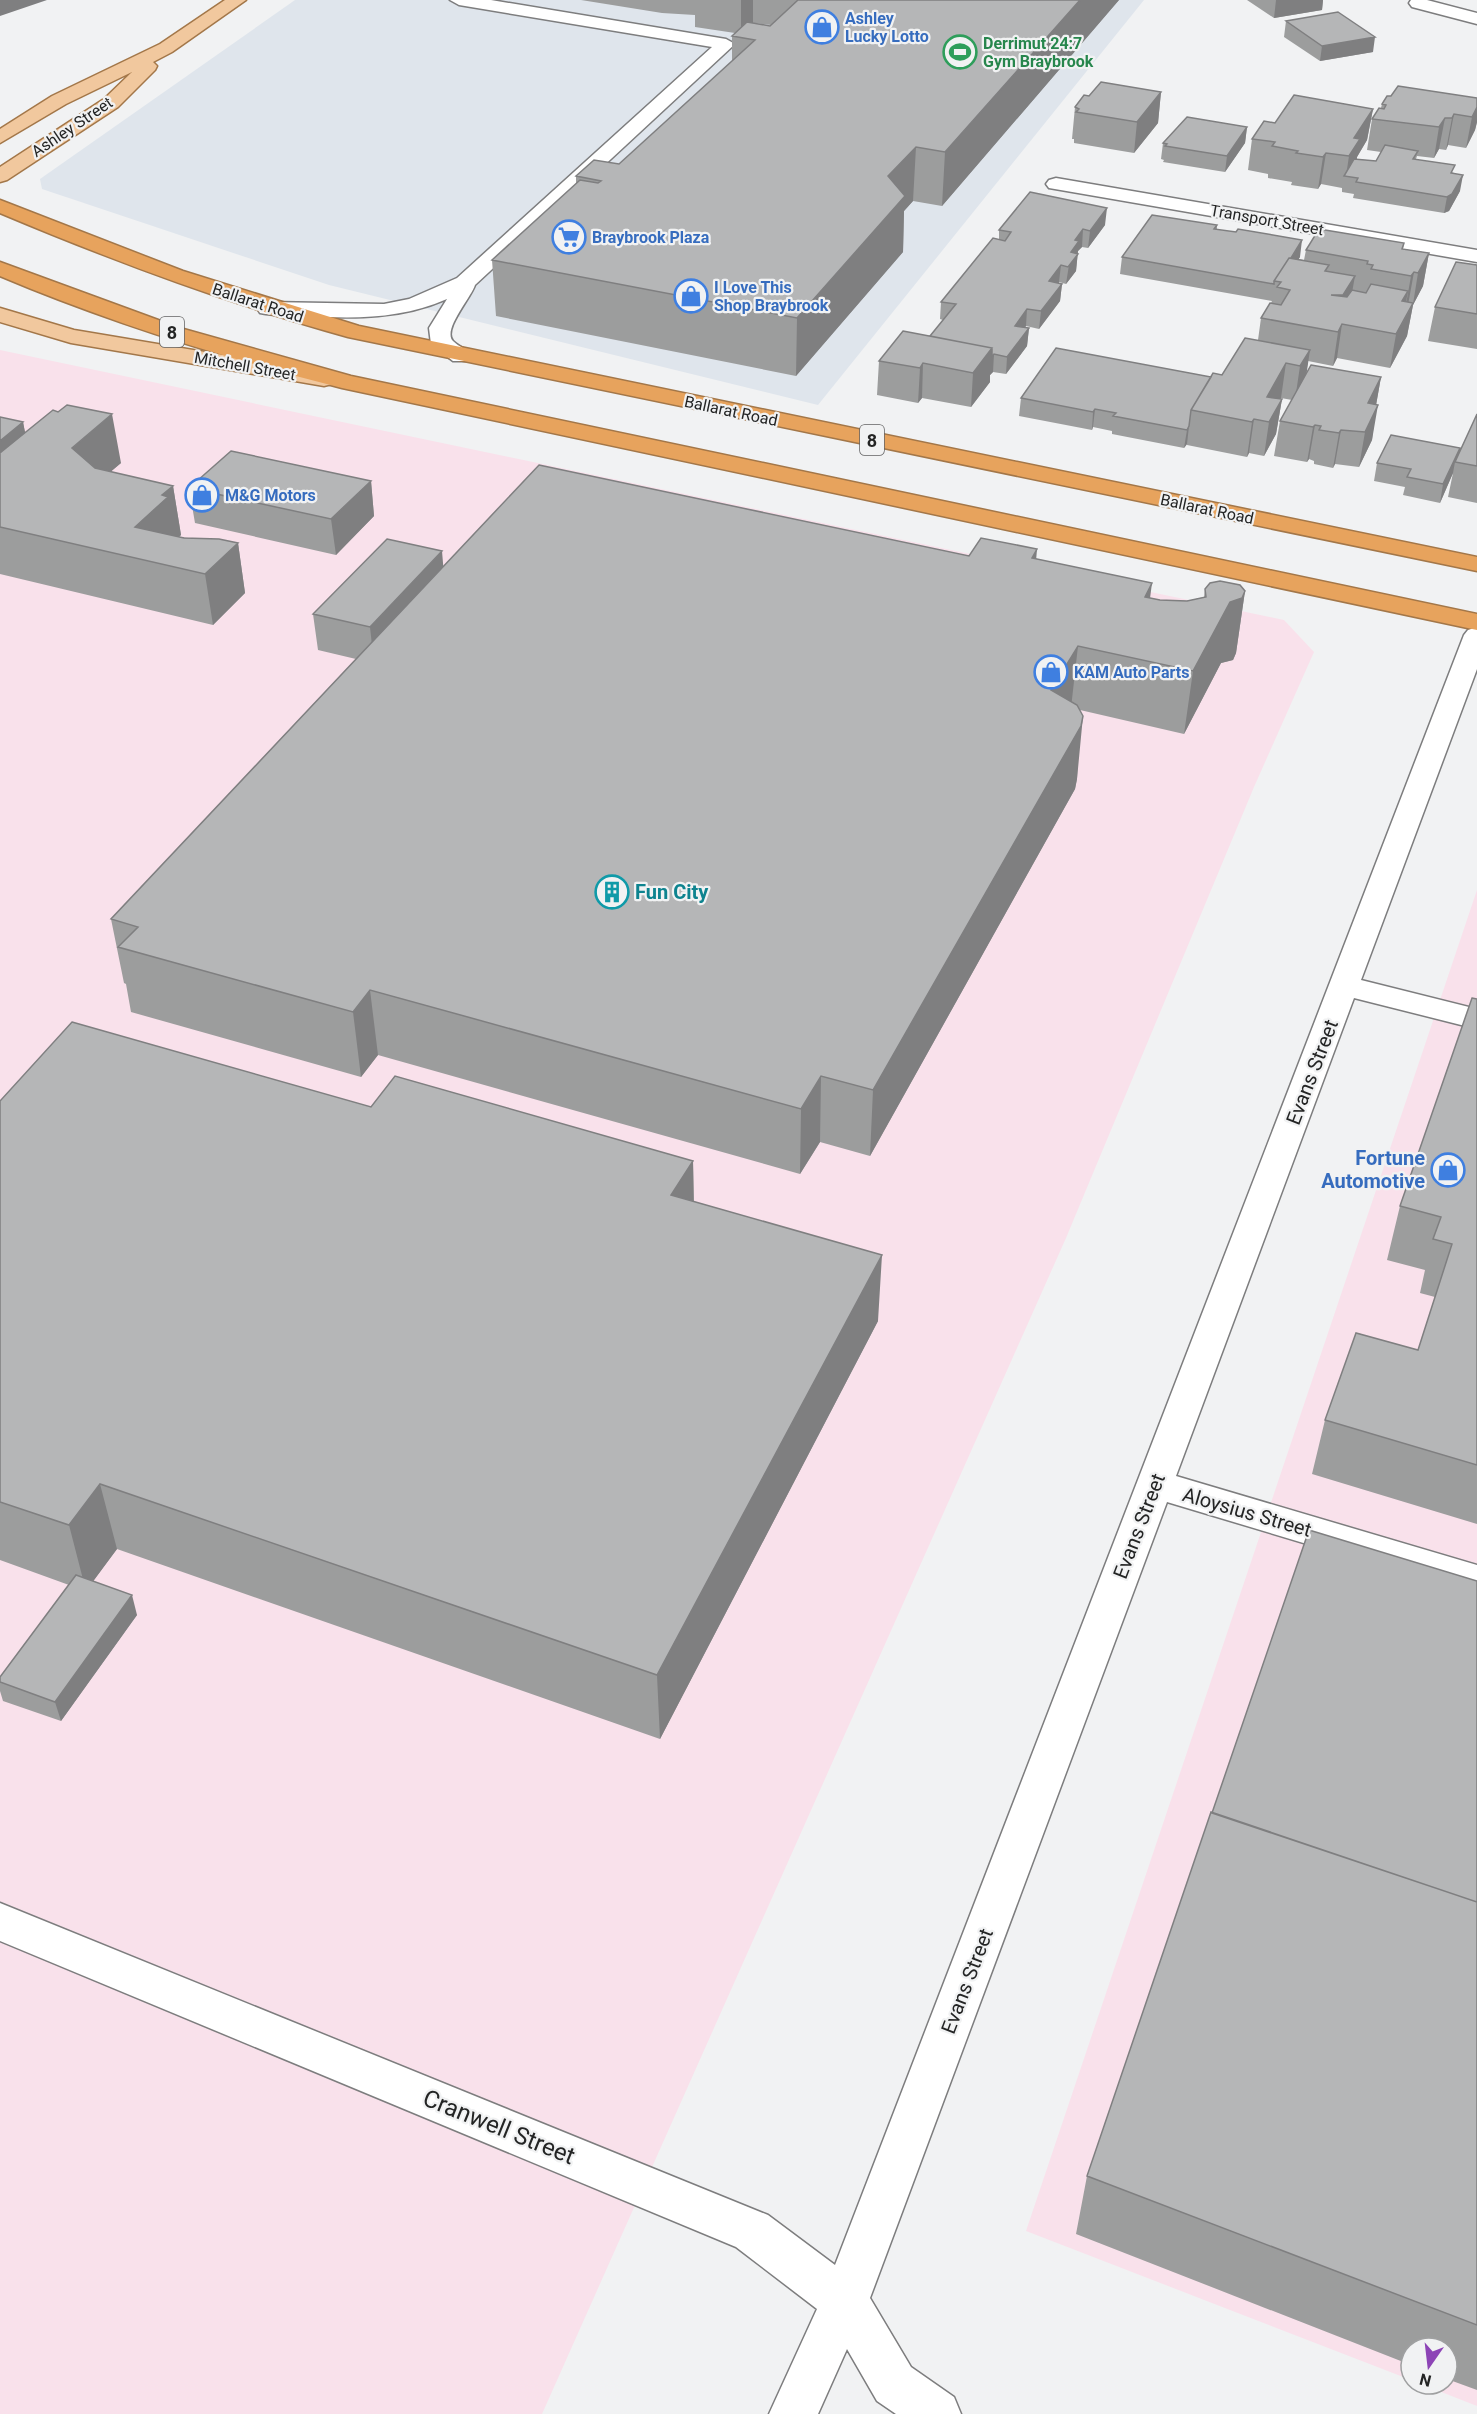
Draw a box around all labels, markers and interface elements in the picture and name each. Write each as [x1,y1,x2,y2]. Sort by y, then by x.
shop icon: Ashley Lucky Lotto [804,9,840,45]
place label: Ashley Lucky Lotto [845,9,929,46]
sports icon: Derrimut 24:7 Gym Braybrook [942,34,978,70]
place label: Derrimut 24:7 Gym Braybrook [983,34,1094,71]
street label: Ashley Street [28,93,116,161]
street label: Transport Street [1209,201,1325,239]
supermarket icon: Braybrook Plaza [551,219,587,255]
place label: Braybrook Plaza [592,228,710,247]
shop icon: I Love This Shop Braybrook [673,278,709,314]
place label: I Love This Shop Braybrook [714,278,829,315]
street label: Ballarat Road [210,279,306,327]
road number: 8 [160,317,184,347]
street label: Mitchell Street [193,348,297,384]
street label: Ballarat Road [683,392,779,430]
road number: 8 [860,425,884,455]
shop icon: M&G Motors [184,477,220,513]
place label: M&G Motors [225,486,316,505]
street label: Ballarat Road [1159,490,1255,528]
shop icon: KAM Auto Parts [1033,654,1069,690]
place label: KAM Auto Parts [1074,663,1189,682]
building icon: Fun City [594,874,630,910]
place label: Fun City [635,880,709,904]
street label: Evans Street [1281,1016,1343,1128]
place label: Fortune Automotive [1321,1146,1425,1193]
shop icon: Fortune Automotive [1430,1152,1466,1188]
street label: Evans Street [1108,1470,1170,1582]
street label: Aloysius Street [1180,1482,1314,1542]
street label: Evans Street [936,1925,998,2037]
street label: Cranwell Street [419,2084,579,2170]
north arrow [1399,2336,1459,2396]
text: N [1418,2369,1433,2391]

